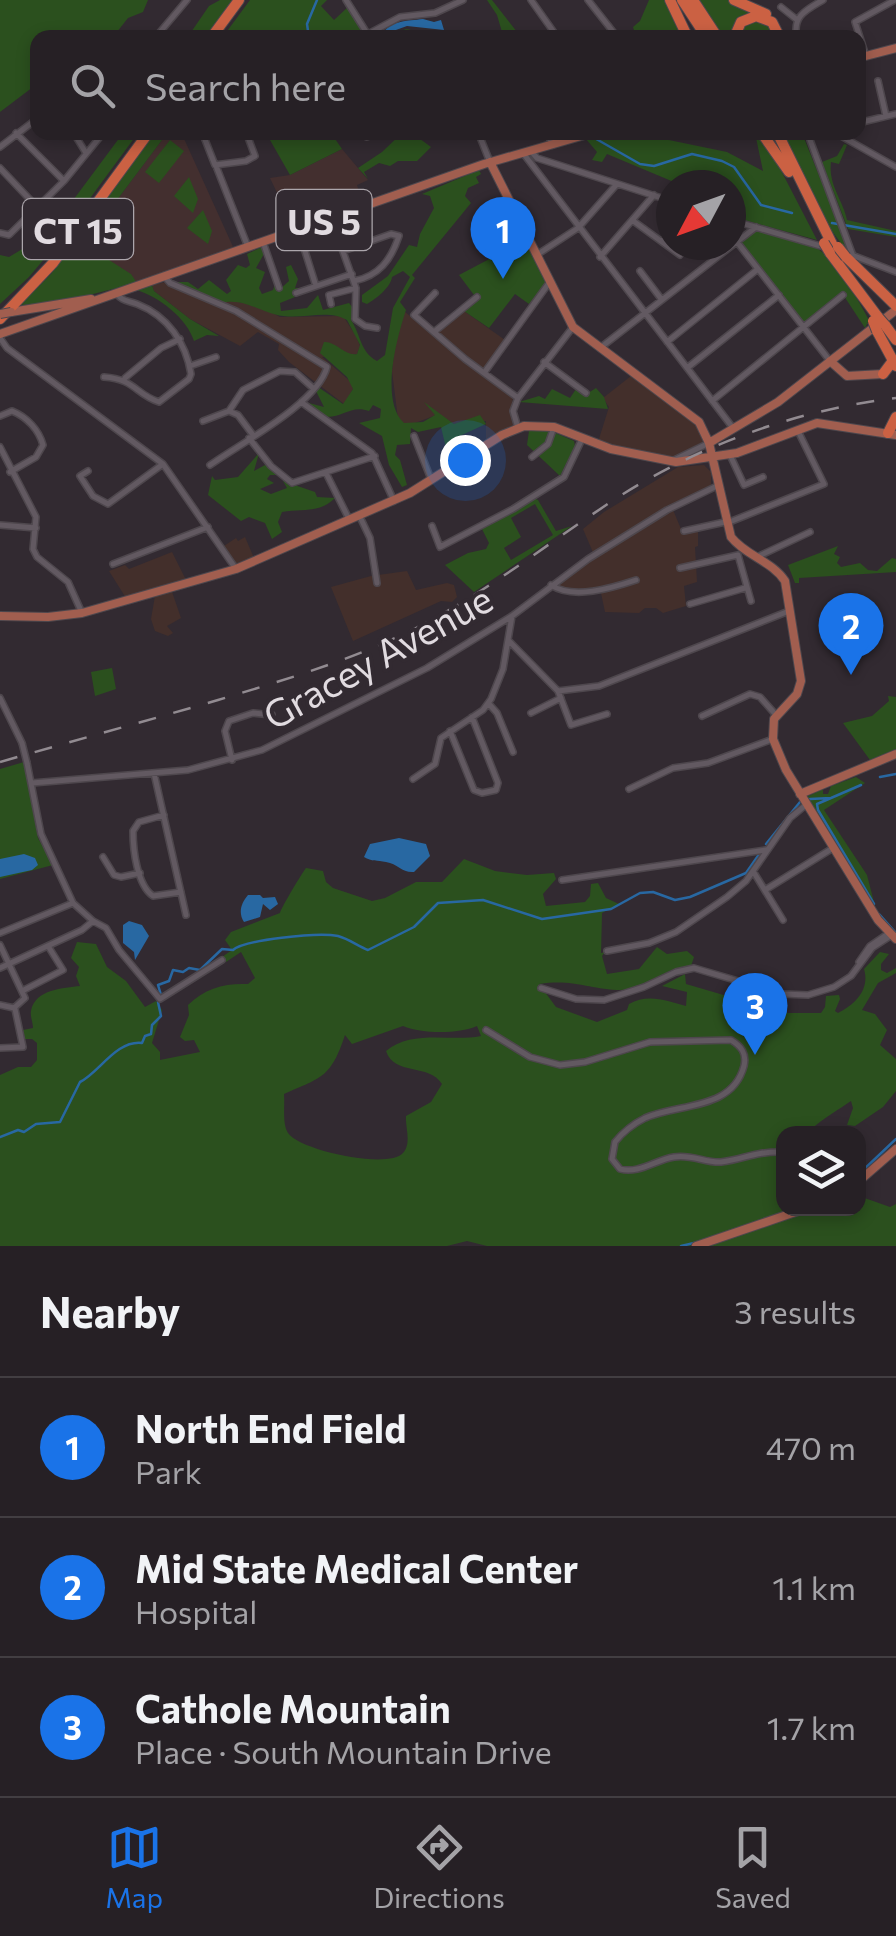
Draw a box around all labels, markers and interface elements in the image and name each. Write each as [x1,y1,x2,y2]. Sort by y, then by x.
search box [30,30,866,140]
icon: search [65,58,120,113]
text: Search here [145,62,346,109]
north arrow [656,170,746,260]
road number: US 5 [276,190,372,250]
pin: 1 [470,196,536,279]
road number: CT 15 [23,199,133,259]
your location [440,435,491,486]
street label: Gracey Avenue [254,574,500,738]
pin: 2 [818,592,884,675]
pin: 3 [722,972,788,1055]
map controls [776,1126,866,1216]
button: layers [776,1126,866,1216]
text: Nearby [40,1285,180,1337]
text: 3 results [734,1291,856,1331]
text: North End Field [135,1404,406,1451]
text: 1 [65,1427,80,1467]
text: 470 m [766,1427,856,1467]
text: Park [135,1451,202,1491]
text: Mid State Medical Center [135,1544,578,1591]
text: 2 [63,1567,82,1607]
text: 1.1 km [772,1567,856,1607]
text: Hospital [135,1591,257,1631]
text: Cathole Mountain [135,1684,451,1731]
text: 3 [63,1707,82,1747]
text: 1.7 km [767,1707,856,1747]
text: Place · South Mountain Drive [135,1731,552,1771]
tab: Map [105,1820,163,1914]
tab: Directions [373,1820,505,1914]
tab: Saved [715,1820,791,1914]

